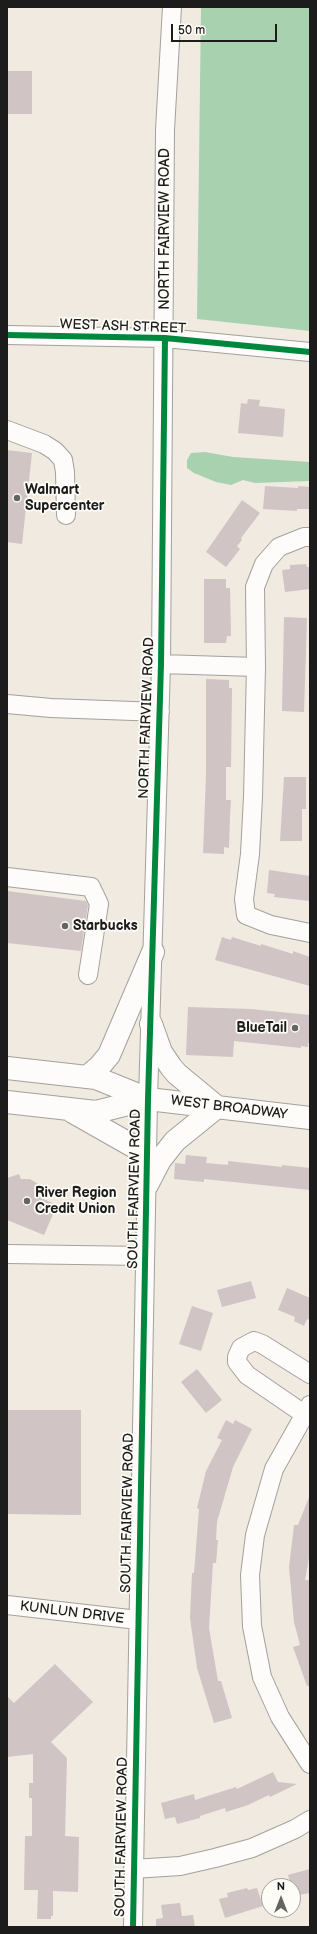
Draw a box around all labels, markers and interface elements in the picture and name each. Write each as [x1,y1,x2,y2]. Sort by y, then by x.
scale bar [173,16,279,42]
text: 50 m [178,23,205,38]
street label: NORTH FAIRVIEW ROAD [157,148,173,310]
street label: WEST ASH STREET [59,316,187,338]
place label: Walmart Supercenter [25,482,104,514]
marker: Walmart Supercenter [12,493,22,503]
street label: NORTH FAIRVIEW ROAD [136,637,158,799]
place label: Starbucks [73,918,138,934]
marker: Starbucks [60,921,70,931]
place label: BlueTail [236,1020,287,1036]
marker: BlueTail [290,1023,300,1033]
street label: WEST BROADWAY [170,1092,288,1124]
street label: SOUTH FAIRVIEW ROAD [125,1109,145,1269]
place label: River Region Credit Union [35,1185,117,1218]
marker: River Region Credit Union [22,1196,32,1206]
street label: SOUTH FAIRVIEW ROAD [118,1433,138,1593]
street label: KUNLUN DRIVE [19,1598,125,1628]
street label: SOUTH FAIRVIEW ROAD [112,1757,132,1917]
north arrow [261,1878,301,1918]
text: N [277,1880,285,1893]

